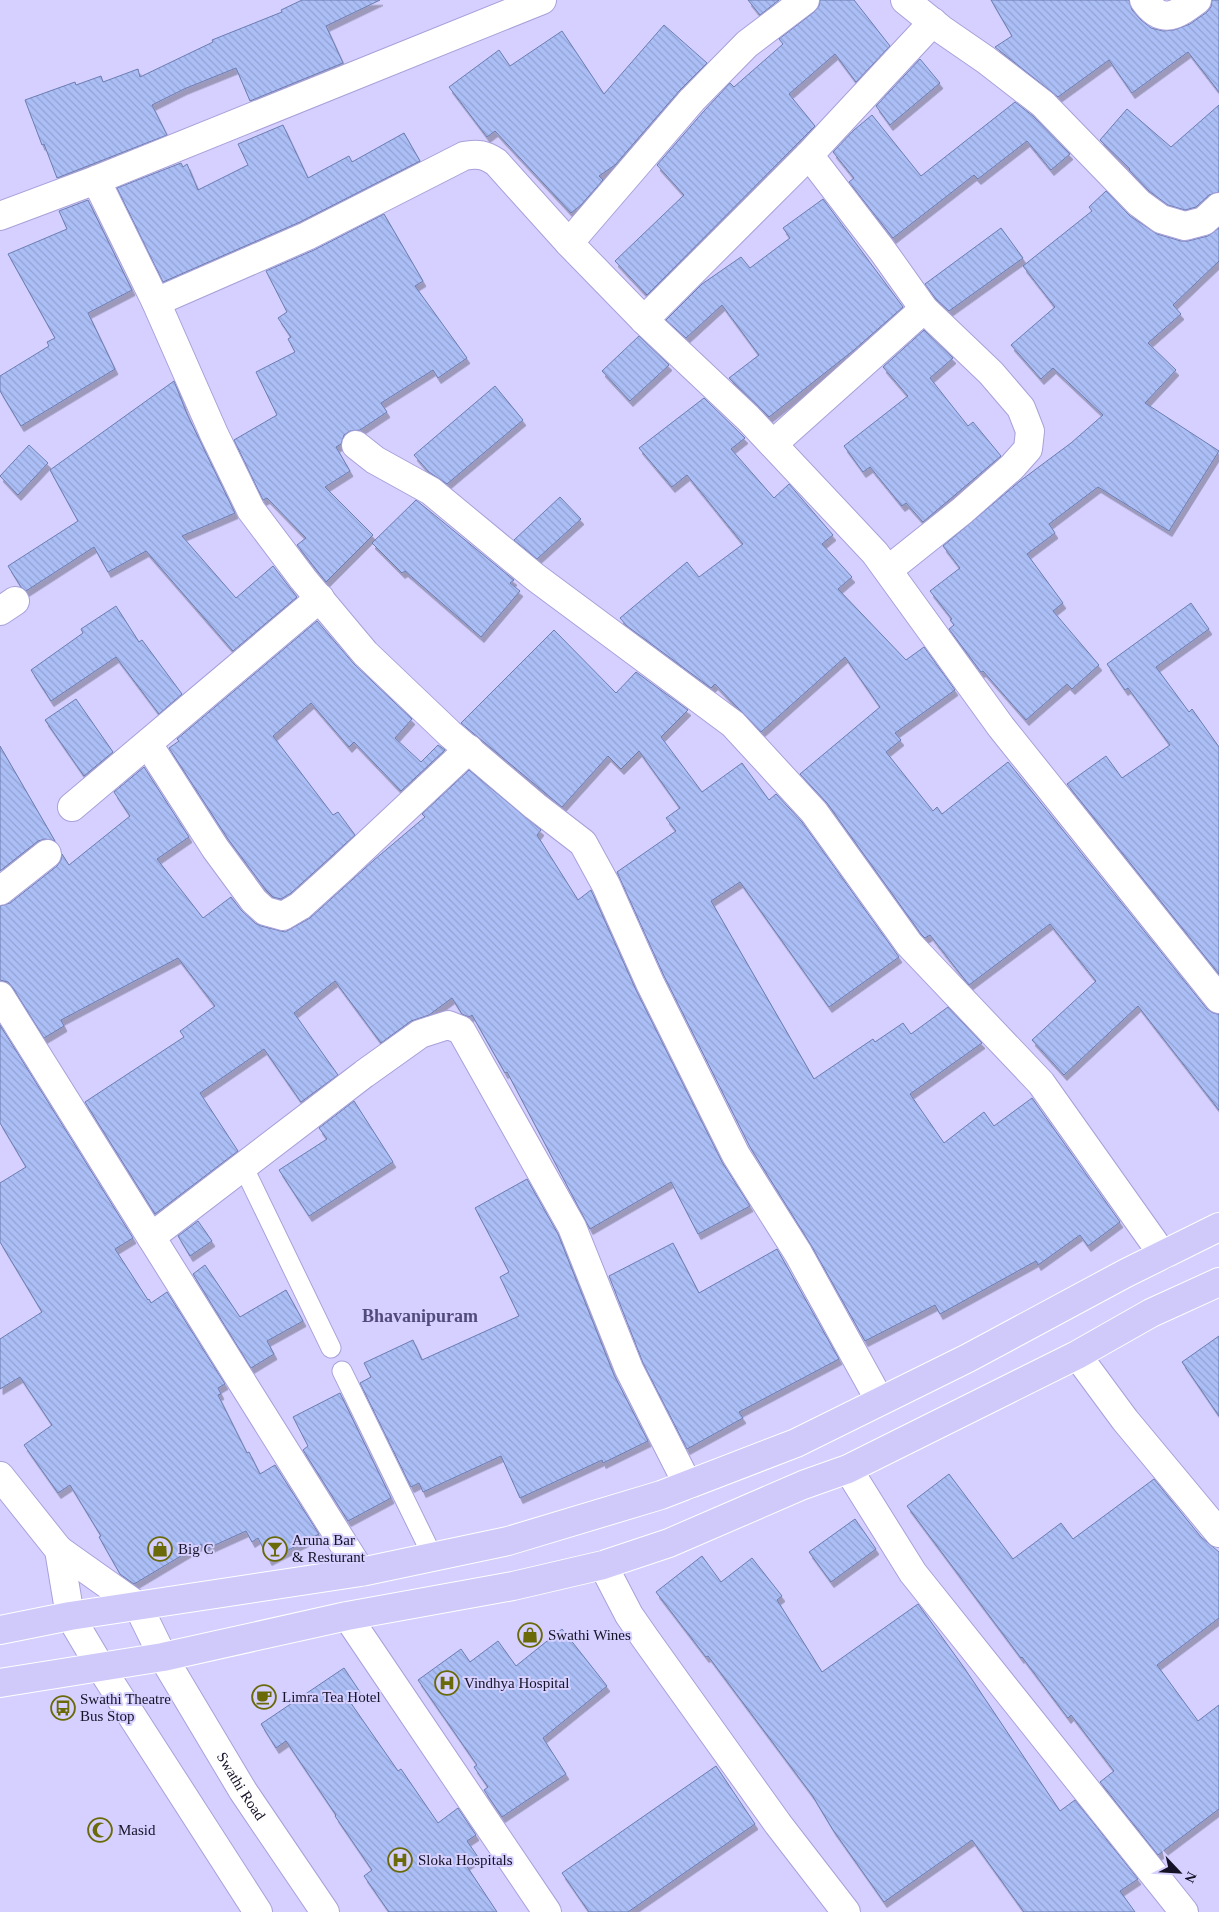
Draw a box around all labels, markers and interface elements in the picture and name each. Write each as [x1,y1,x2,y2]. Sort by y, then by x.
district label: Bhavanipuram [362,1306,478,1326]
place label: Aruna Bar & Resturant [292,1532,366,1565]
shop icon: Big C [147,1536,173,1562]
bar icon: Aruna Bar & Resturant [262,1536,288,1562]
place label: Big C [178,1541,213,1557]
shop icon: Swathi Wines [517,1622,543,1648]
place label: Swathi Wines [548,1627,631,1643]
hospital icon: Vindhya Hospital [434,1670,460,1696]
place label: Vindhya Hospital [464,1675,569,1691]
cafe icon: Limra Tea Hotel [251,1684,277,1710]
place label: Limra Tea Hotel [282,1689,381,1705]
place label: Swathi Theatre Bus Stop [80,1691,171,1724]
bus stop icon: Swathi Theatre Bus Stop [50,1695,76,1721]
street label: Swathi Road [214,1749,269,1824]
mosque icon: Masid [87,1817,113,1843]
place label: Masid [118,1822,156,1838]
hospital icon: Sloka Hospitals [387,1847,413,1873]
north arrow [1154,1847,1204,1897]
place label: Sloka Hospitals [418,1852,513,1868]
text: N [1181,1870,1199,1885]

